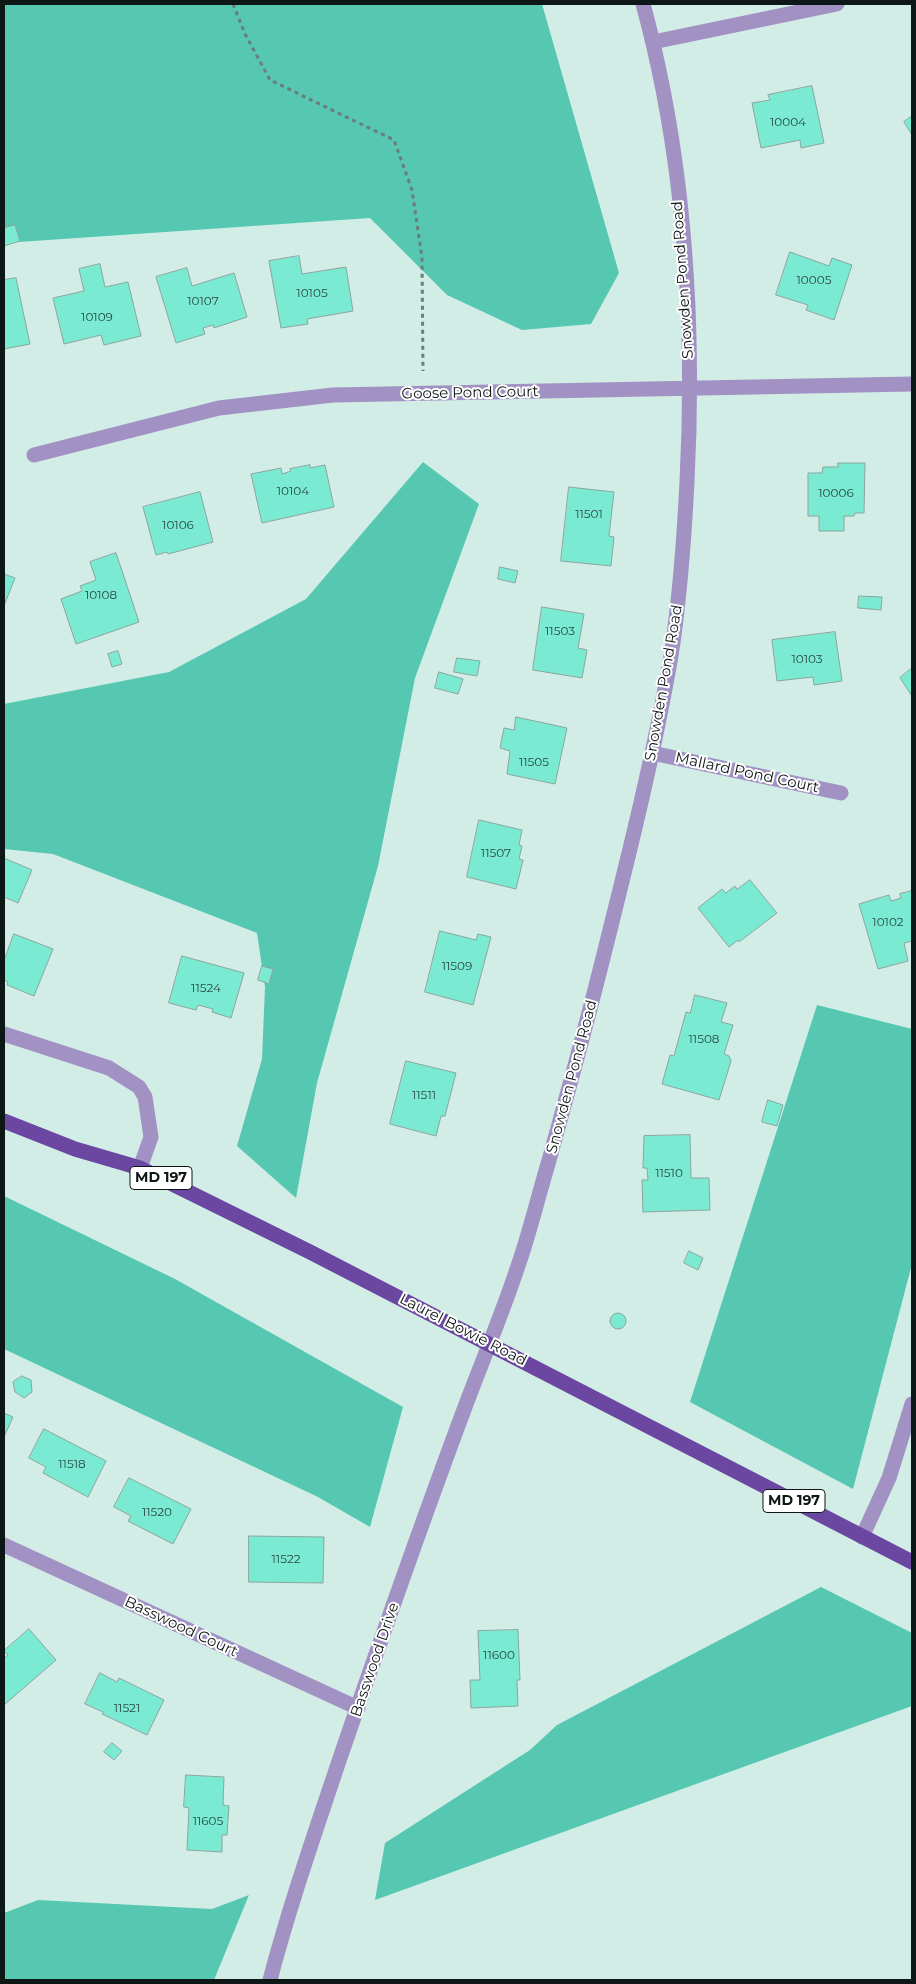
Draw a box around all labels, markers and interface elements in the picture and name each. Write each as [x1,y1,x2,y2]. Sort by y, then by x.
house number: 10004 [770,115,806,129]
street label: Snowden Pond Road [669,200,697,360]
house number: 10005 [797,273,831,287]
house number: 10105 [296,286,328,300]
house number: 10107 [187,294,219,308]
house number: 10109 [81,310,113,324]
street label: Goose Pond Court [401,383,539,403]
house number: 10104 [277,484,309,498]
house number: 10006 [818,486,854,500]
house number: 11501 [575,507,603,521]
house number: 10106 [162,518,194,532]
house number: 10108 [85,588,117,602]
street label: Snowden Pond Road [641,604,687,762]
house number: 11503 [545,624,575,638]
house number: 10103 [791,652,823,666]
street label: Mallard Pond Court [674,749,820,797]
house number: 11505 [519,755,549,769]
house number: 11507 [481,846,511,860]
house number: 10102 [872,915,904,929]
house number: 11509 [442,959,472,973]
house number: 11524 [191,981,221,995]
street label: Snowden Pond Road [543,998,601,1156]
house number: 11508 [688,1032,720,1046]
house number: 11511 [412,1088,436,1102]
road number: MD 197 [130,1166,192,1190]
house number: 11510 [655,1166,683,1180]
street label: Laurel Bowie Road [396,1290,530,1370]
house number: 11518 [58,1457,86,1471]
road number: MD 197 [763,1490,825,1512]
house number: 11520 [142,1505,172,1519]
house number: 11522 [271,1552,301,1566]
street label: Basswood Court [122,1593,240,1661]
street label: Basswood Drive [347,1600,403,1720]
house number: 11600 [483,1648,515,1662]
house number: 11521 [114,1701,140,1715]
house number: 11605 [193,1814,223,1828]

